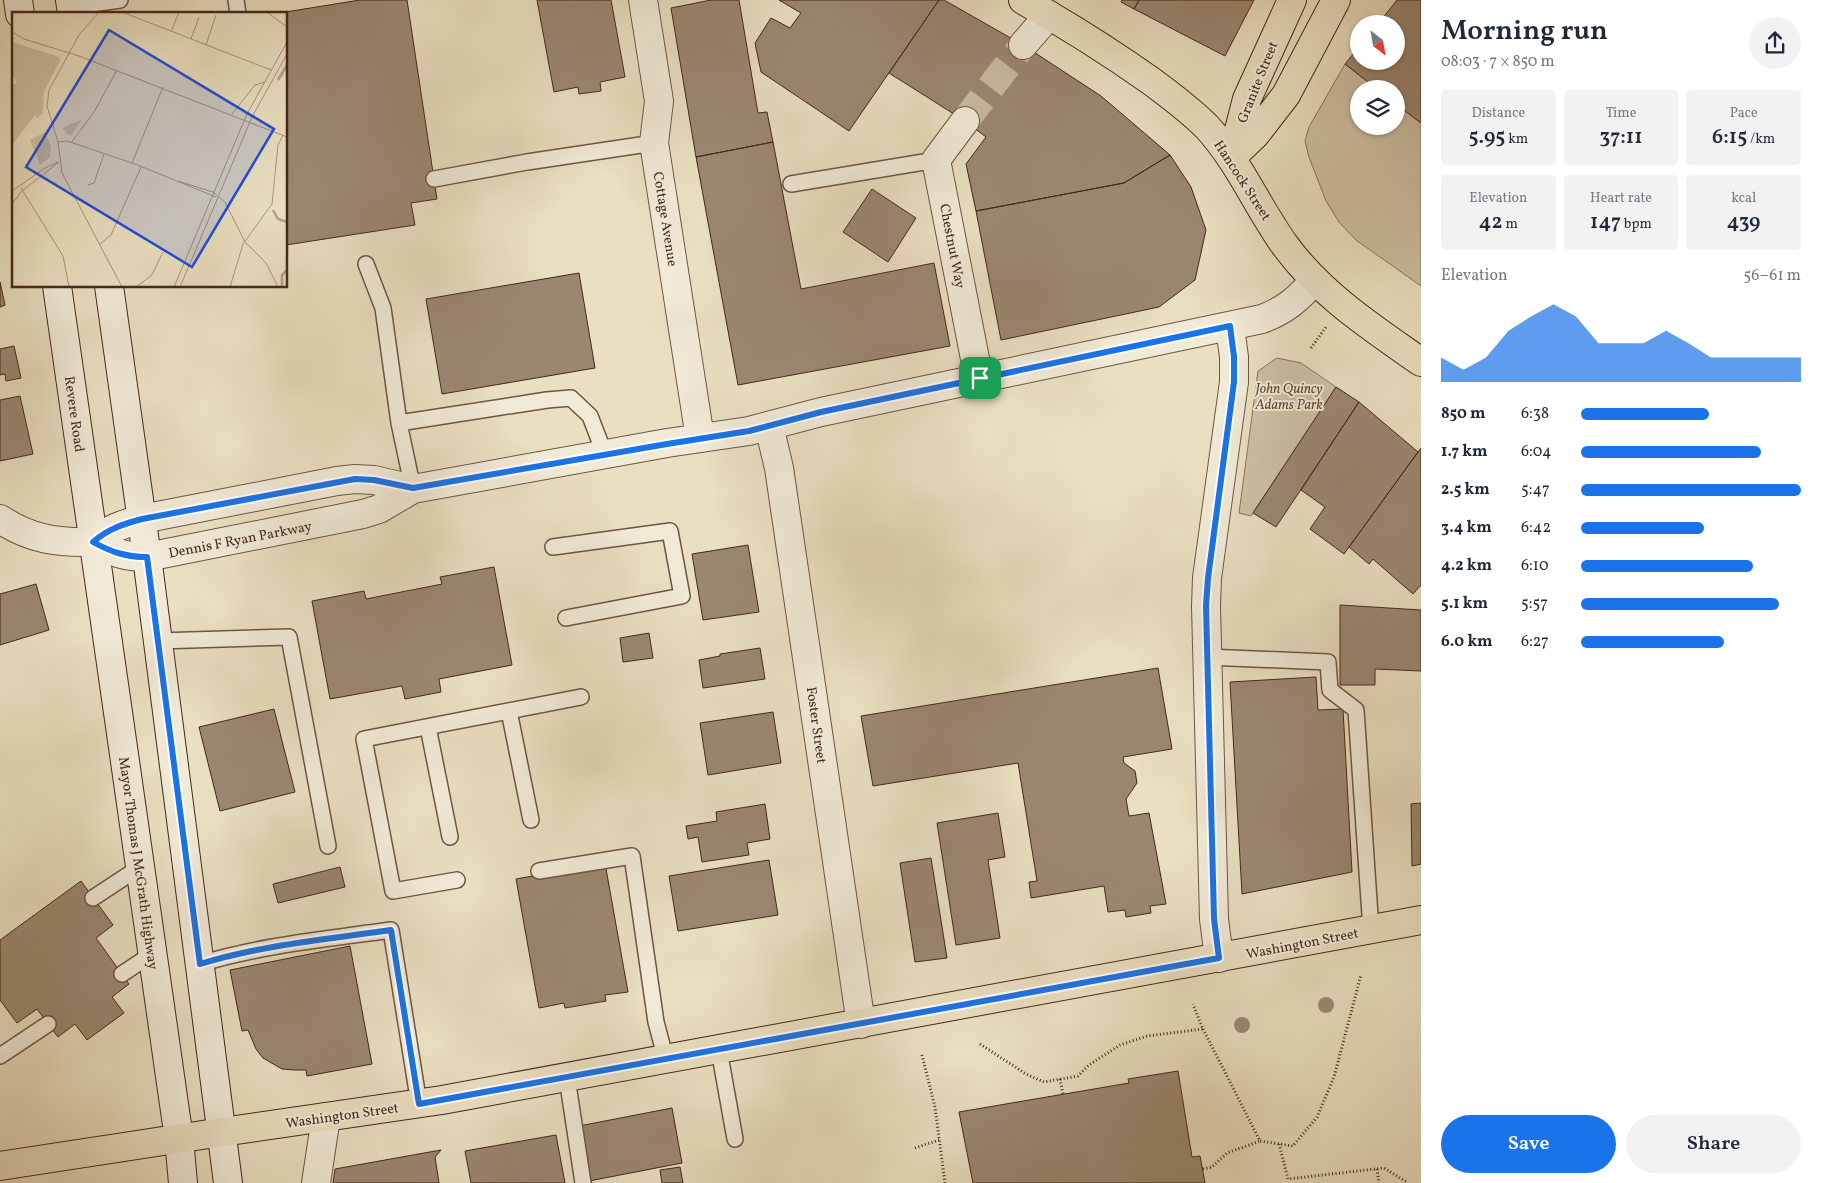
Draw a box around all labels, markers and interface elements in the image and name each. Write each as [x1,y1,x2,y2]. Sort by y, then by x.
inset map [12,12,288,288]
text: Morning run [1441,12,1608,51]
north arrow [1350,15,1405,70]
map controls [1350,15,1405,135]
button: share [1749,17,1801,69]
street label: Granite Street [1233,39,1283,126]
text: 08:03 · 7 × 850 m [1441,51,1555,73]
button: layers [1350,80,1405,135]
text: Distance [1472,104,1525,123]
text: Time [1606,104,1636,123]
text: Pace [1730,104,1758,123]
text: 5.95 [1468,123,1505,152]
text: 37:11 [1599,123,1643,152]
text: 6:15 [1712,123,1747,152]
text: km [1505,130,1528,149]
text: /km [1747,130,1775,149]
street label: Hancock Street [1209,137,1275,225]
street label: Cottage Avenue [648,171,681,268]
text: Elevation [1469,189,1527,208]
text: Heart rate [1590,189,1652,208]
text: kcal [1731,189,1756,208]
street label: Chestnut Way [934,202,969,291]
text: 42 [1479,208,1503,237]
text: 147 [1590,208,1621,237]
text: 439 [1727,208,1760,237]
text: m [1503,215,1518,234]
text: bpm [1621,215,1652,234]
text: Elevation [1441,265,1508,287]
text: 56–61 m [1744,265,1801,287]
pin [959,357,1001,399]
icon: arrive [966,364,994,392]
street label: Revere Road [59,375,88,454]
park label: John Quincy Adams Park [1253,380,1323,415]
text: 850 m [1441,403,1485,425]
text: 6:38 [1521,403,1549,425]
text: 1.7 km [1441,441,1488,463]
text: 6:04 [1521,441,1552,463]
text: 2.5 km [1441,479,1490,501]
text: 5:47 [1521,479,1550,501]
street label: Dennis F Ryan Parkway [167,517,314,564]
text: 3.4 km [1441,517,1492,539]
text: 6:42 [1521,517,1551,539]
text: 4.2 km [1441,555,1492,577]
text: 6:10 [1521,555,1549,577]
text: 5.1 km [1441,593,1488,615]
text: 5:57 [1521,593,1548,615]
text: 6.0 km [1441,631,1493,653]
text: 6:27 [1521,631,1549,653]
street label: Foster Street [801,686,830,765]
street label: Mayor Thomas J McGrath Highway [113,756,162,971]
street label: Washington Street [1244,924,1360,965]
street label: Washington Street [284,1099,400,1134]
button: Save [1441,1115,1616,1173]
button: Share [1626,1115,1801,1173]

